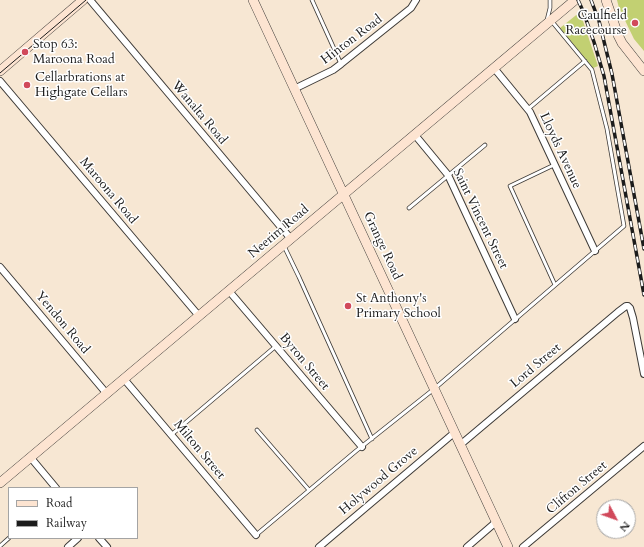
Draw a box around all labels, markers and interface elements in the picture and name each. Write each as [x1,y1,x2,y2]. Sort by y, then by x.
place label: Caulfield Racecourse [565,8,627,39]
street label: Hinton Road [318,12,386,68]
marker: Caulfield Racecourse [630,18,640,28]
place label: Stop 63: Maroona Road [33,37,115,68]
marker: Stop 63: Maroona Road [20,47,30,57]
place label: Cellarbrations at Highgate Cellars [35,70,128,101]
street label: Wanalta Road [168,78,230,148]
marker: Cellarbrations at Highgate Cellars [22,80,32,90]
street label: Lloyds Avenue [536,111,584,191]
street label: Maroona Road [76,155,140,227]
street label: Saint Vincent Street [449,166,511,272]
street label: Neerim Road [246,202,312,262]
street label: Grange Road [359,209,405,283]
street label: Yendon Road [31,289,93,357]
place label: St Anthony's Primary School [356,291,441,322]
marker: St Anthony's Primary School [343,301,353,311]
street label: Byron Street [276,330,332,394]
street label: Lord Street [507,340,565,392]
street label: Milton Street [170,417,228,483]
street label: Holywood Grove [337,444,421,518]
street label: Clifton Street [544,458,610,518]
legend [8,487,138,539]
text: Road [46,495,72,511]
north arrow [596,499,636,539]
text: Railway [46,515,87,531]
text: N [616,518,633,535]

